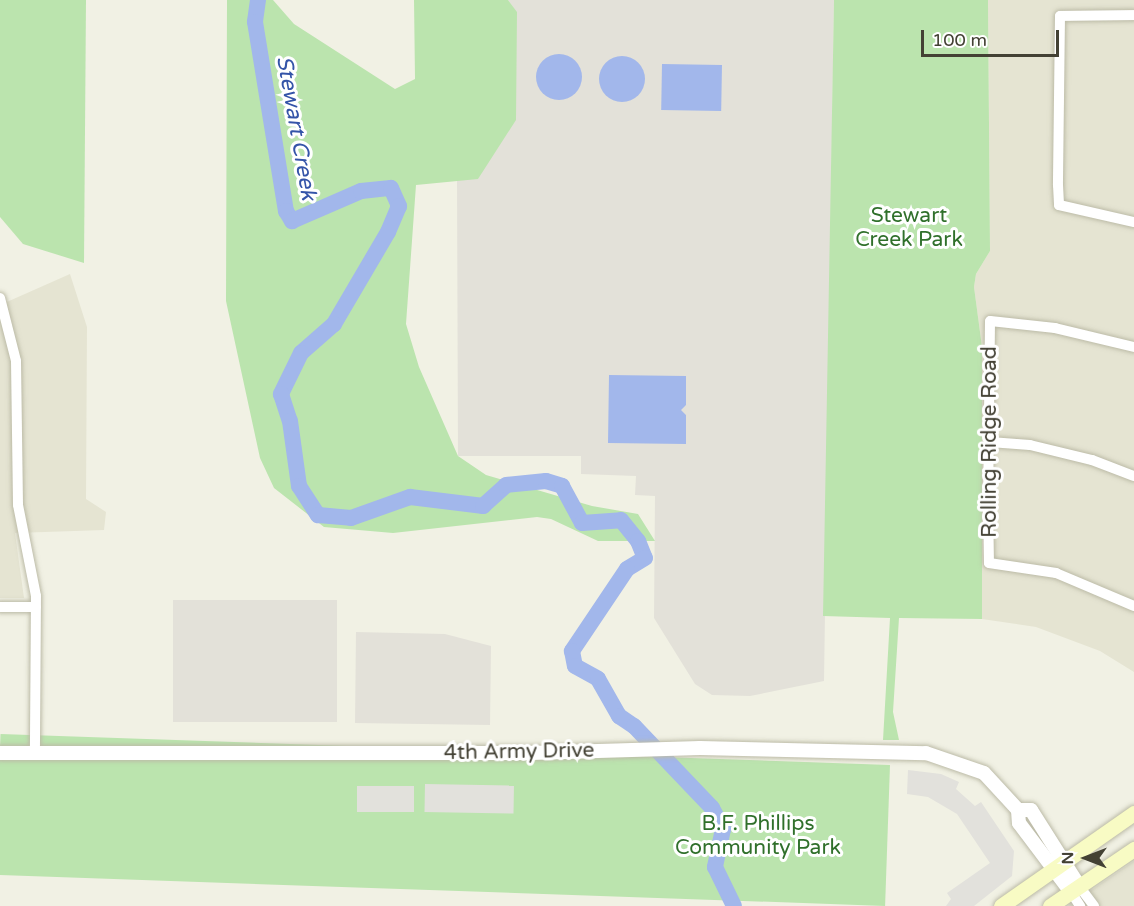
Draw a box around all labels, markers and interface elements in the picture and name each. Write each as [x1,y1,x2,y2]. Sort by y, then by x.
scale bar [924,18,1062,56]
text: 100 m [932,29,987,51]
water label: Stewart Creek [270,54,322,202]
park label: Stewart Creek Park [855,203,963,253]
street label: Rolling Ridge Road [977,346,1003,538]
street label: 4th Army Drive [443,738,595,766]
park label: B.F. Phillips Community Park [675,811,841,861]
north arrow [1056,828,1116,888]
text: N [1058,852,1078,864]

